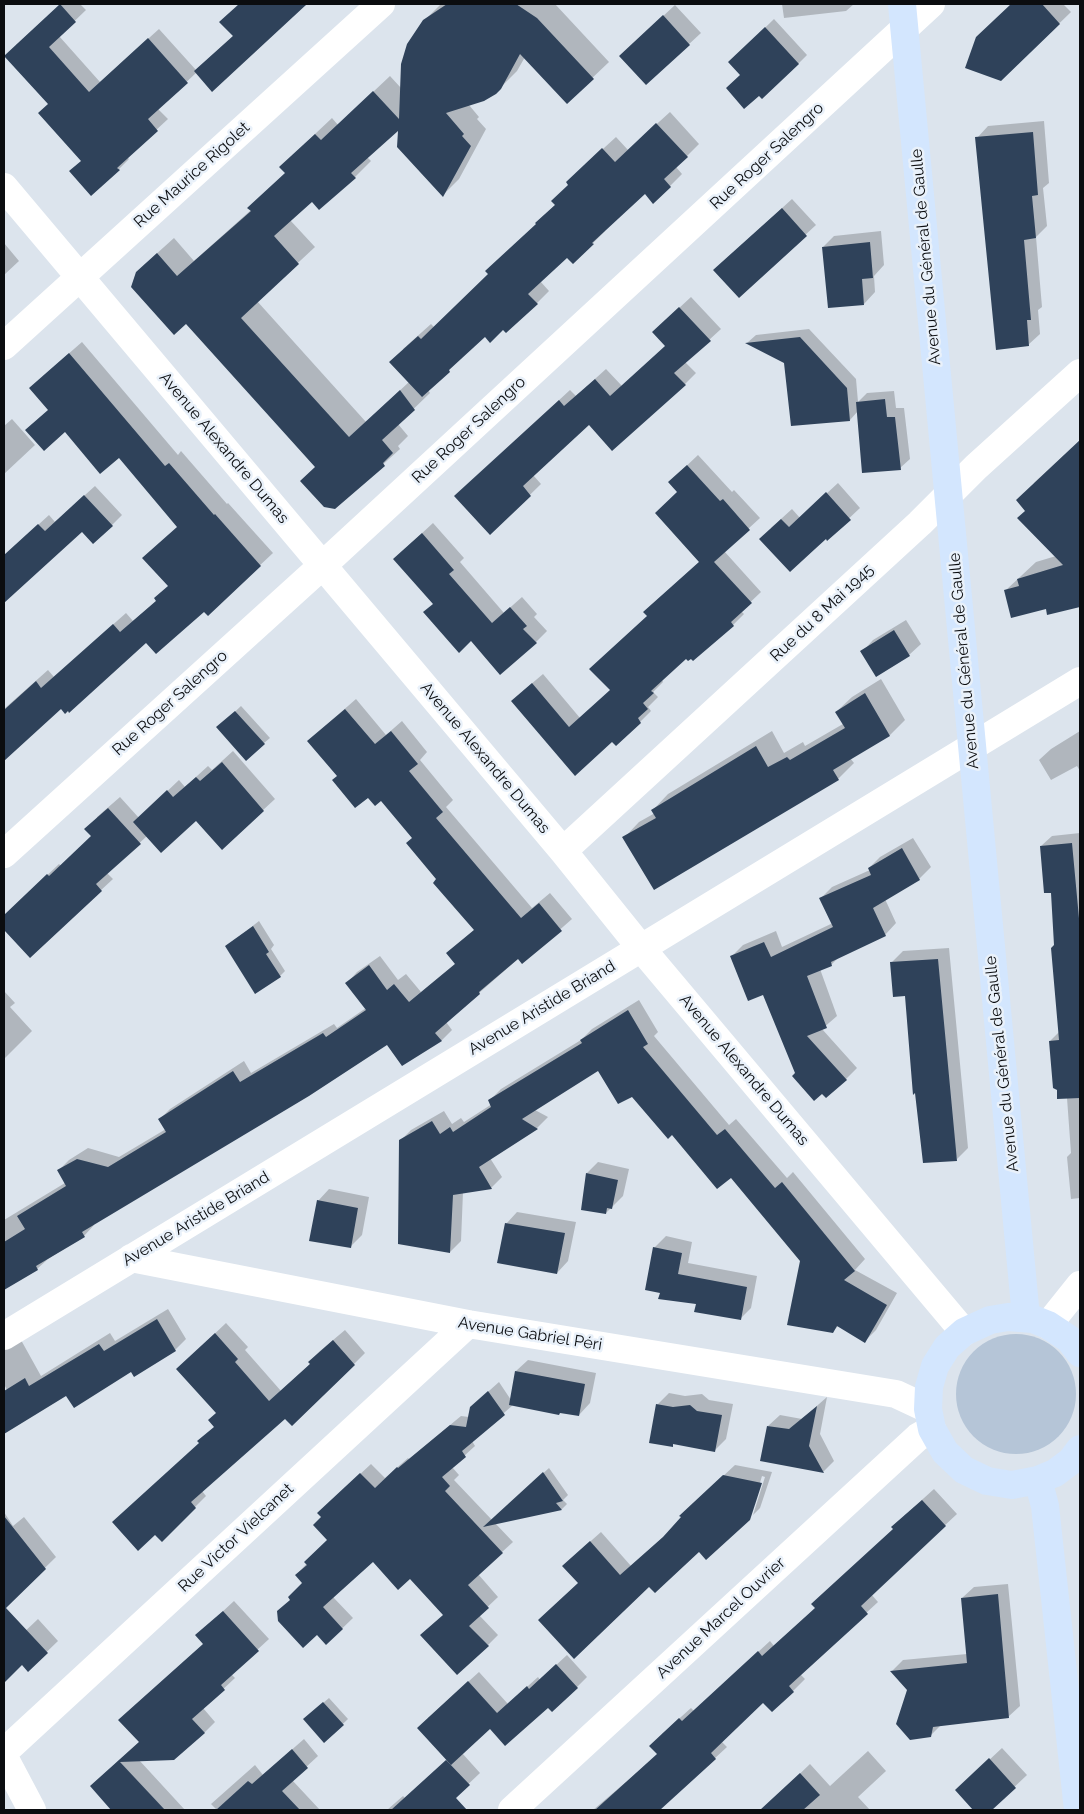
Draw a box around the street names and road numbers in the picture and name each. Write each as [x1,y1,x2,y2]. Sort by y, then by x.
street label: Rue Roger Salengro [706,98,828,214]
street label: Rue Maurice Rigolet [130,118,254,232]
street label: Avenue du Général de Gaulle [907,148,945,366]
street label: Avenue Alexandre Dumas [155,369,293,527]
street label: Rue Roger Salengro [408,372,530,488]
street label: Avenue du Général de Gaulle [945,552,983,770]
street label: Rue du 8 Mai 1945 [766,560,878,666]
street label: Rue Roger Salengro [108,646,232,760]
street label: Avenue Alexandre Dumas [416,679,554,837]
street label: Avenue du Général de Gaulle [981,955,1023,1173]
street label: Avenue Aristide Briand [465,957,619,1059]
street label: Avenue Alexandre Dumas [675,991,813,1149]
street label: Avenue Aristide Briand [119,1168,273,1270]
street label: Avenue Gabriel Péri [457,1313,603,1355]
street label: Rue Victor Vielcanet [174,1480,298,1596]
street label: Avenue Marcel Ouvrier [653,1553,789,1683]

